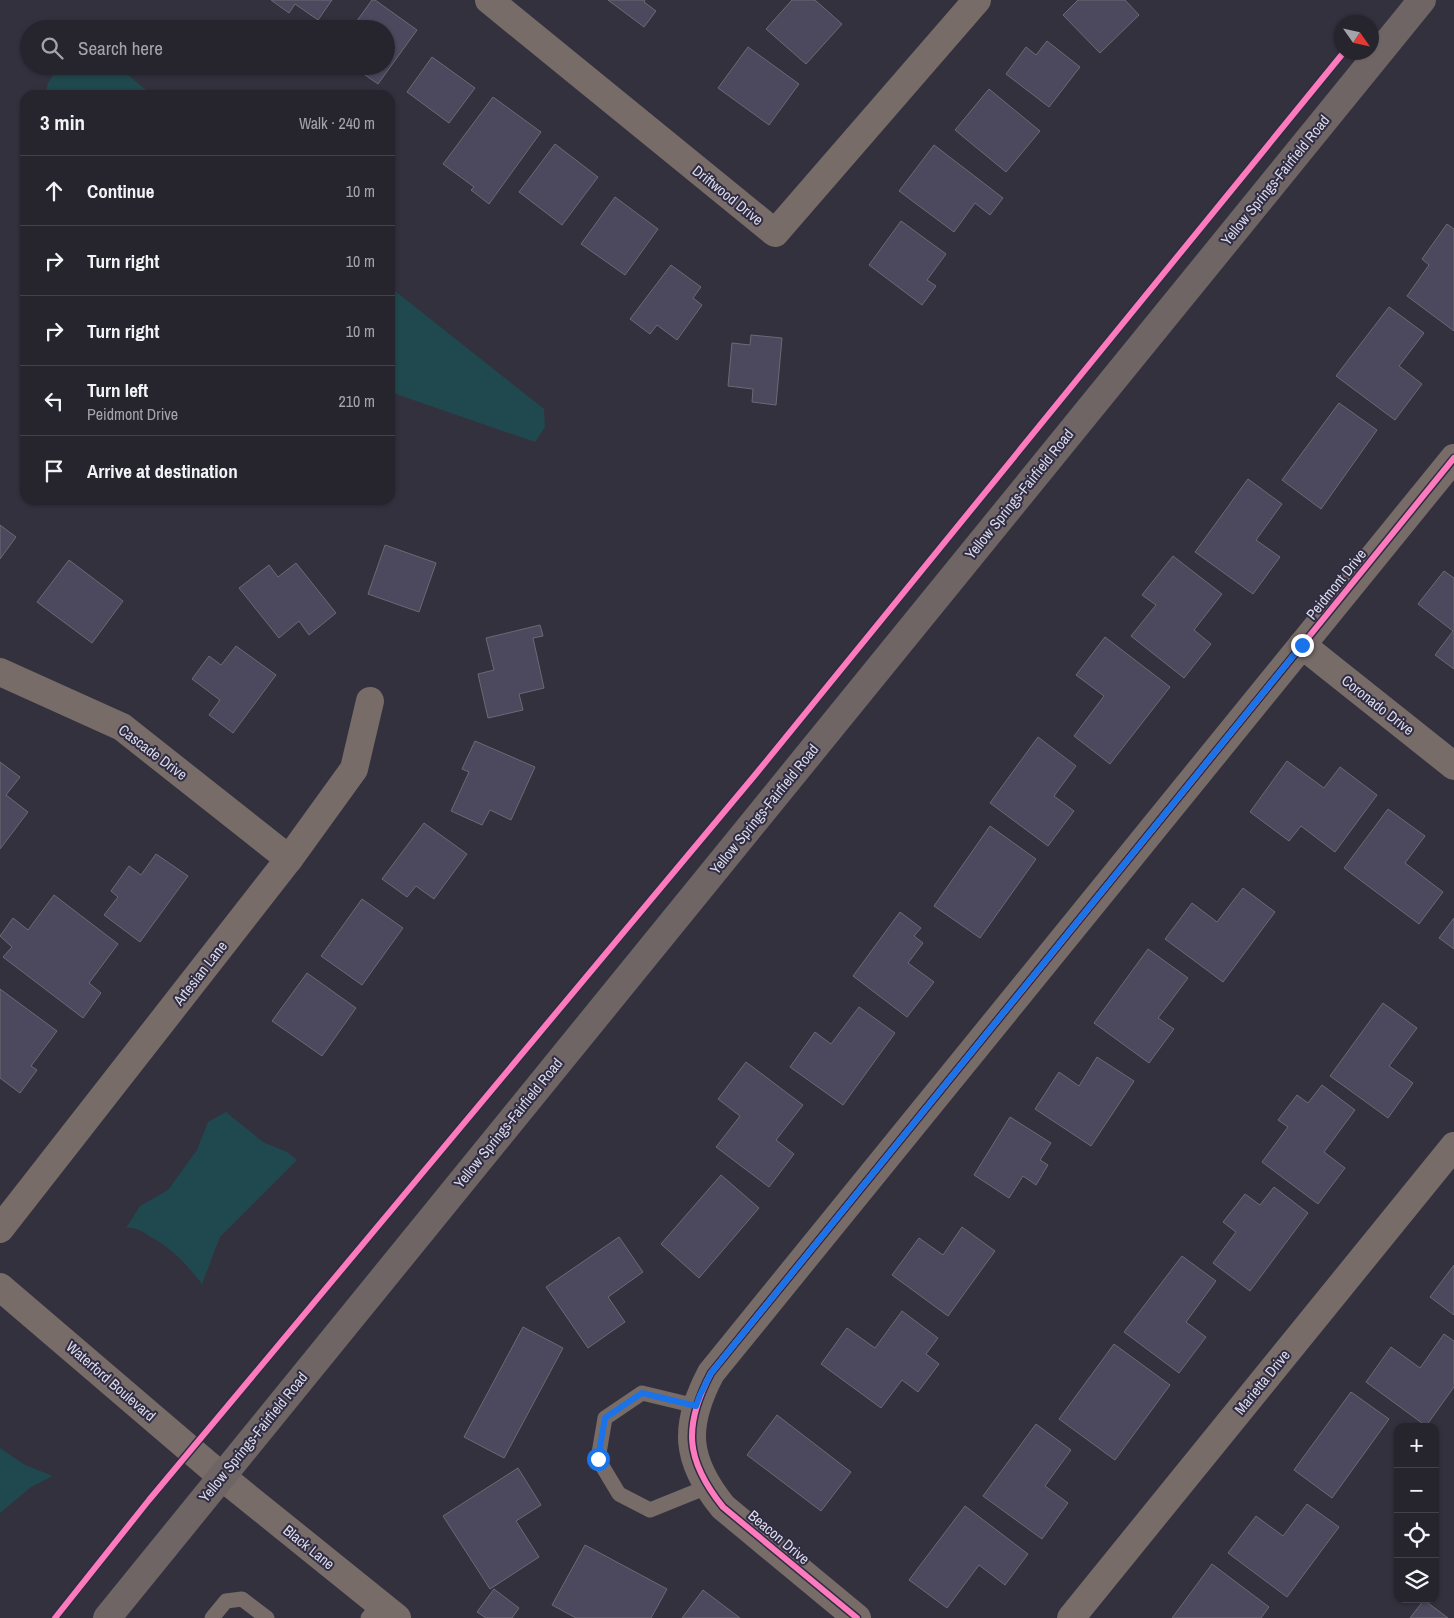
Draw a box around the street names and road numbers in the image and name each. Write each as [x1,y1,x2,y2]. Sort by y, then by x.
street label: Yellow Springs-Fairfield Road [1216,110,1334,250]
street label: Driftwood Drive [688,160,768,230]
street label: Yellow Springs-Fairfield Road [960,424,1078,564]
street label: Peidmont Drive [1301,544,1371,624]
street label: Coronado Drive [1337,670,1419,740]
street label: Cascade Drive [114,719,192,785]
street label: Yellow Springs-Fairfield Road [705,739,823,879]
street label: Artesian Lane [168,936,232,1010]
street label: Yellow Springs-Fairfield Road [449,1053,567,1193]
street label: Waterford Boulevard [62,1336,160,1426]
street label: Marietta Drive [1229,1345,1295,1419]
street label: Yellow Springs-Fairfield Road [194,1367,312,1507]
street label: Beacon Drive [744,1505,814,1569]
street label: Black Lane [279,1520,339,1574]

